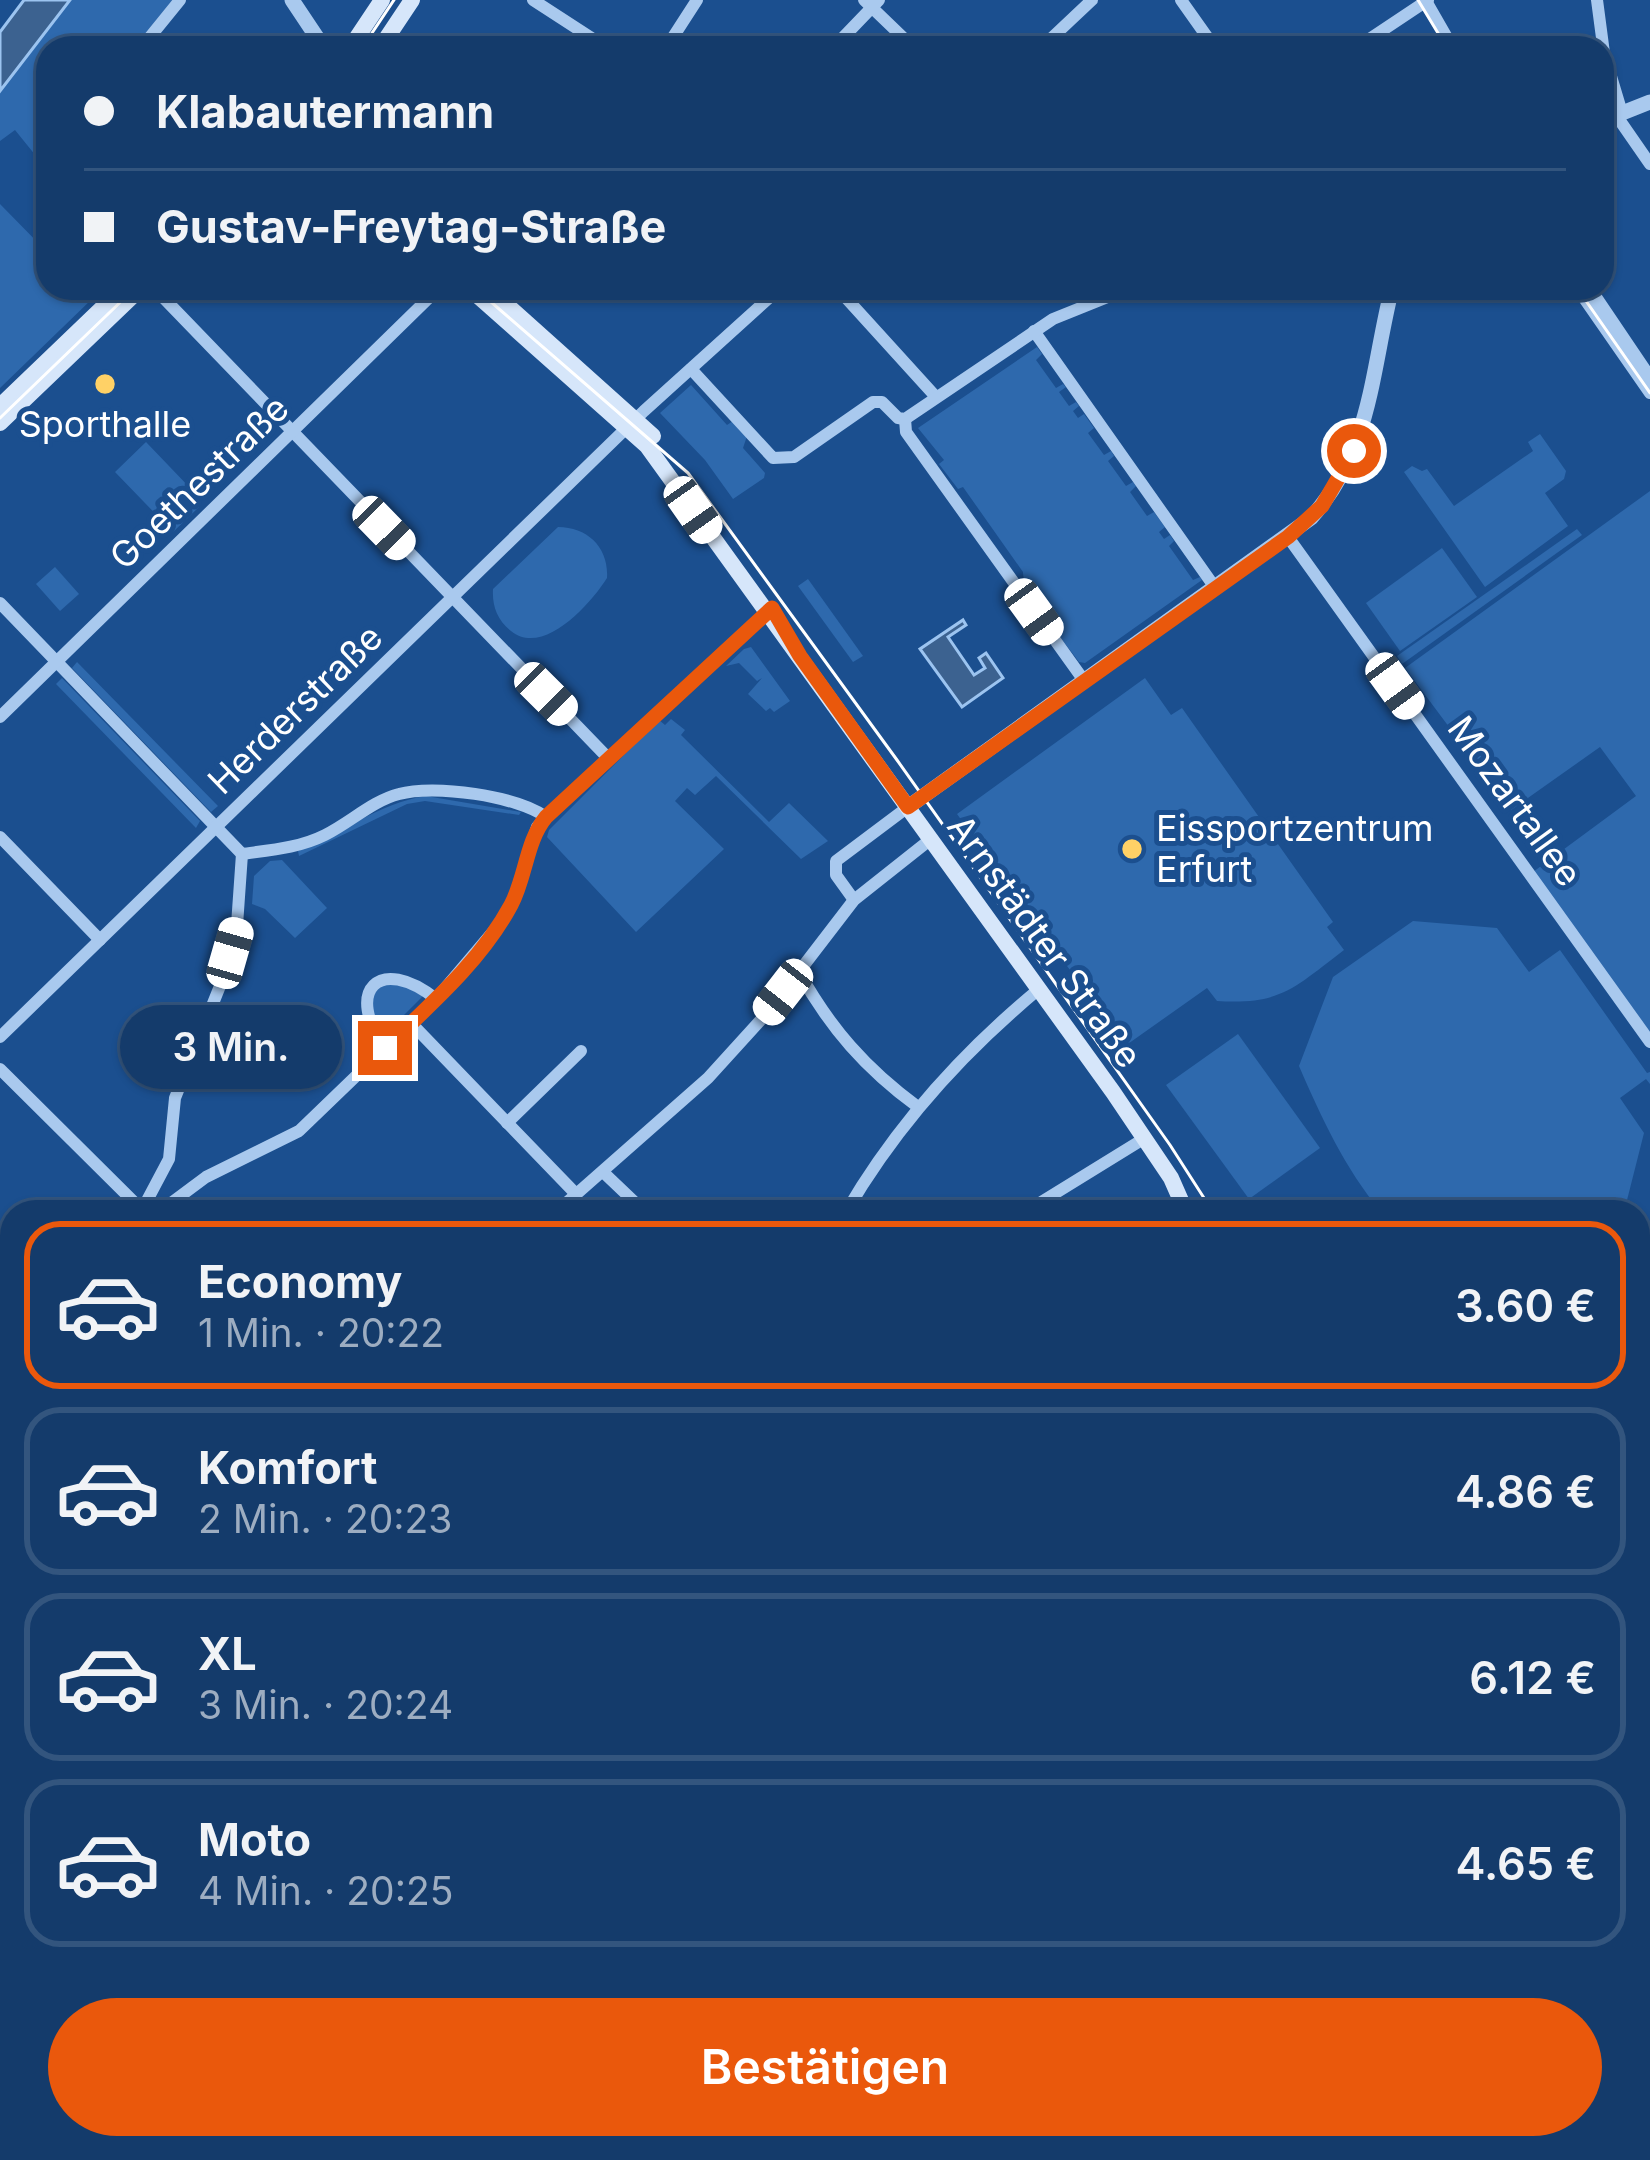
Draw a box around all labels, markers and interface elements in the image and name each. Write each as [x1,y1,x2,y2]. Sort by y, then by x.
text: Klabautermann [156,84,494,139]
text: Gustav-Freytag-Straße [156,199,666,254]
marker: Sporthalle [92,371,118,397]
street label: Goethestraße [101,386,297,578]
place label: Sporthalle [19,402,191,446]
route start [1327,424,1381,478]
car [658,470,728,550]
car [346,490,422,566]
car [998,572,1070,652]
street label: Herderstraße [199,615,391,803]
car [1359,646,1431,726]
car [508,656,584,732]
street label: Mozartallee [1439,707,1591,895]
street label: Arnstädter Straße [938,806,1152,1076]
place label: Eissportzentrum Erfurt [1156,806,1434,891]
marker: Eissportzentrum Erfurt [1119,836,1145,862]
car [203,913,257,993]
car [747,953,819,1031]
callout: 3 Min. [121,1006,343,1090]
route end [358,1021,412,1075]
text: 3 Min. [172,1023,290,1070]
icon: car [54,1251,162,1359]
text: Economy [198,1254,402,1309]
text: 3.60 € [1455,1278,1596,1333]
text: 1 Min. · 20:22 [198,1309,444,1356]
icon: car [54,1437,162,1545]
text: Komfort [198,1440,377,1495]
text: 4.86 € [1455,1464,1596,1519]
text: 2 Min. · 20:23 [198,1495,452,1542]
icon: car [54,1623,162,1731]
text: XL [198,1626,257,1681]
text: 6.12 € [1469,1650,1596,1705]
text: 3 Min. · 20:24 [198,1681,453,1728]
icon: car [54,1809,162,1917]
text: Moto [198,1812,311,1867]
text: 4.65 € [1455,1836,1596,1891]
text: 4 Min. · 20:25 [198,1867,453,1914]
button: Bestätigen [48,1998,1602,2136]

